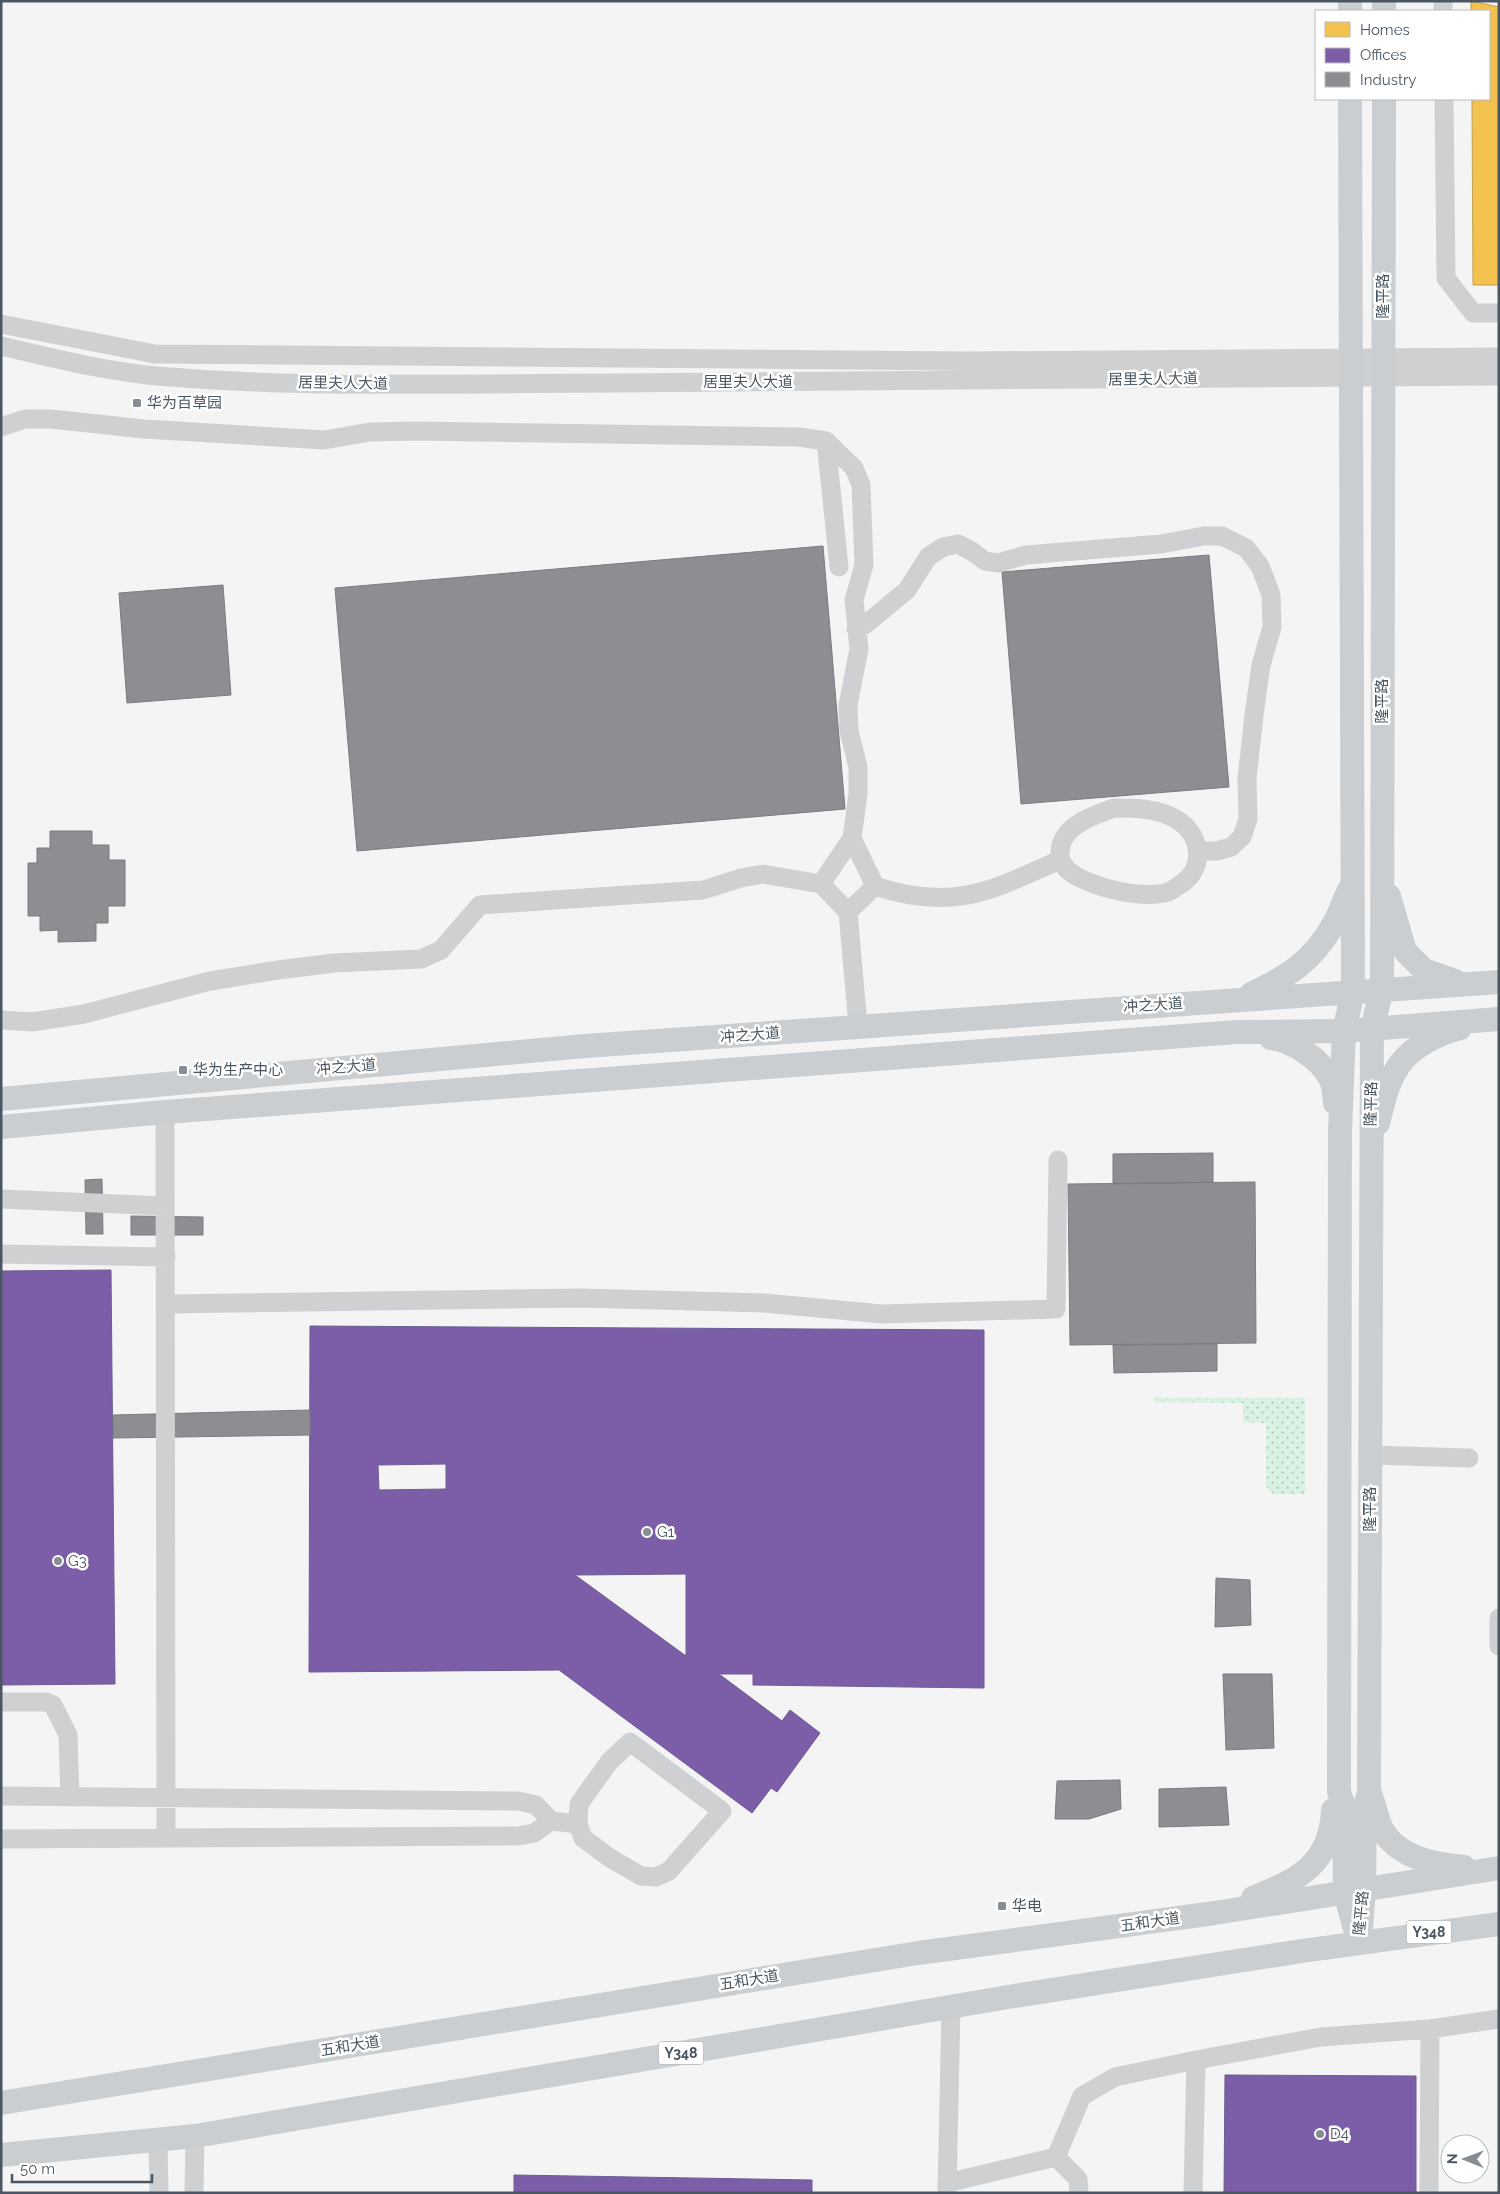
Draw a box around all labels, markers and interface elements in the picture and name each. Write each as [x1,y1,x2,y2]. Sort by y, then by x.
legend [1315,10,1490,100]
text: Homes [1360,21,1410,39]
text: Offices [1360,46,1407,64]
text: Industry [1360,71,1416,89]
street label: 隆平路 [1374,273,1392,319]
street label: 居里夫人大道 [1108,369,1198,389]
street label: 居里夫人大道 [298,373,388,393]
street label: 居里夫人大道 [703,373,793,391]
place label: 华为百草园 [147,394,222,412]
marker: 华为百草园 [131,397,143,409]
street label: 隆平路 [1373,678,1391,724]
street label: 冲之大道 [1122,994,1184,1016]
street label: 冲之大道 [719,1023,781,1047]
street label: 冲之大道 [315,1055,377,1079]
place label: 华为生产中心 [193,1061,283,1079]
marker: 华为生产中心 [177,1064,189,1076]
street label: 隆平路 [1362,1081,1380,1127]
street label: 隆平路 [1361,1486,1379,1532]
place label: G1 [657,1523,675,1541]
marker: G1 [641,1526,653,1538]
place label: G3 [68,1552,87,1570]
marker: G3 [52,1555,64,1567]
street label: 隆平路 [1350,1890,1372,1936]
place label: 华电 [1012,1897,1042,1915]
marker: 华电 [996,1900,1008,1912]
street label: 五和大道 [1119,1909,1181,1935]
road number: Y348 [1406,1920,1452,1944]
street label: 五和大道 [718,1966,780,1994]
street label: 五和大道 [319,2032,381,2060]
road number: Y348 [658,2042,704,2064]
place label: D4 [1330,2125,1349,2143]
marker: D4 [1314,2128,1326,2140]
north arrow [1440,2134,1490,2184]
scale bar [12,2152,152,2184]
text: N [1444,2153,1460,2164]
text: 50 m [20,2160,55,2178]

